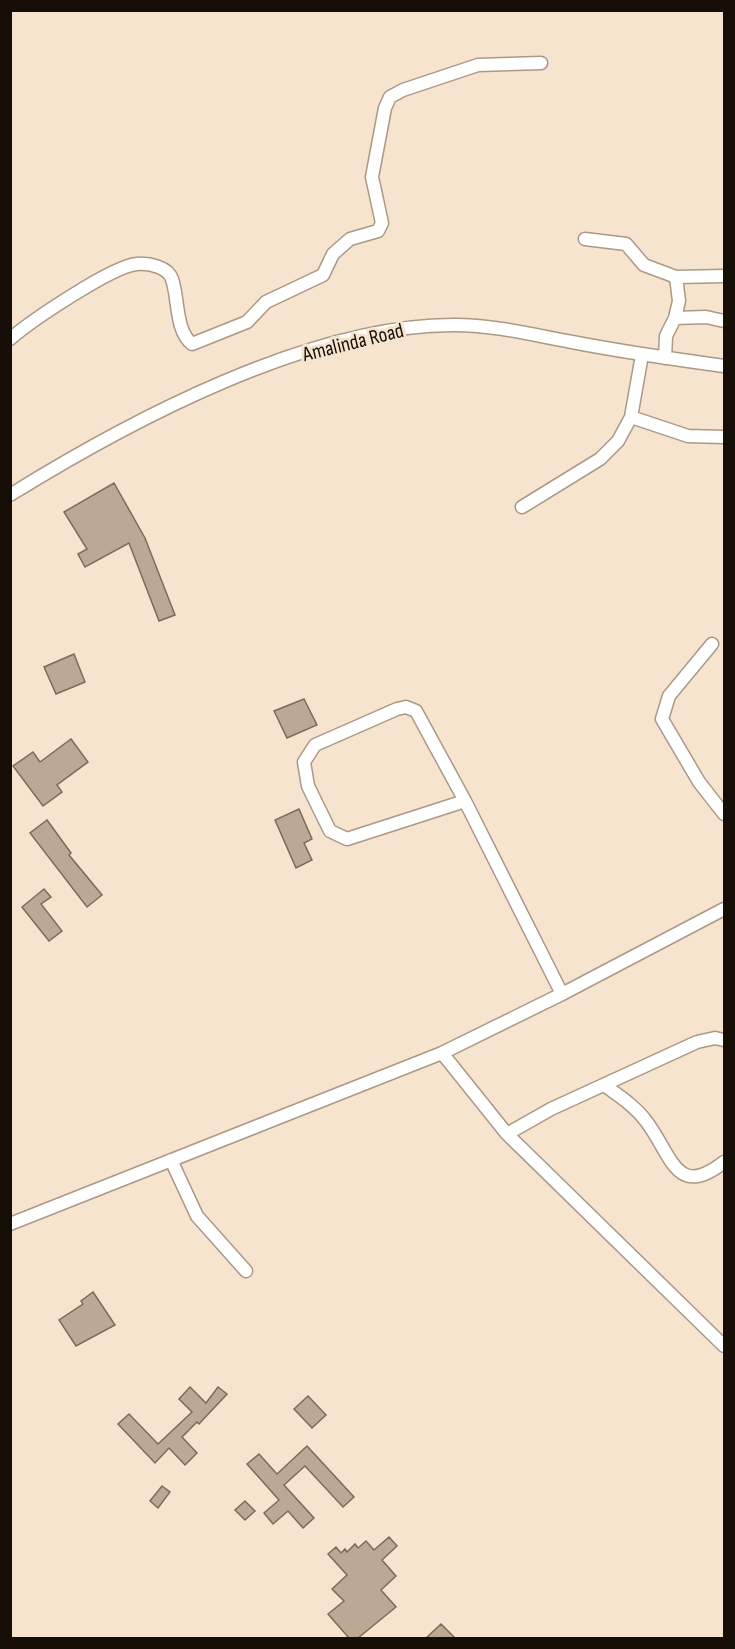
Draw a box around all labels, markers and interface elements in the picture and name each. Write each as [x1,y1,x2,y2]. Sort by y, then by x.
street label: Amalinda Road [299,318,406,367]

